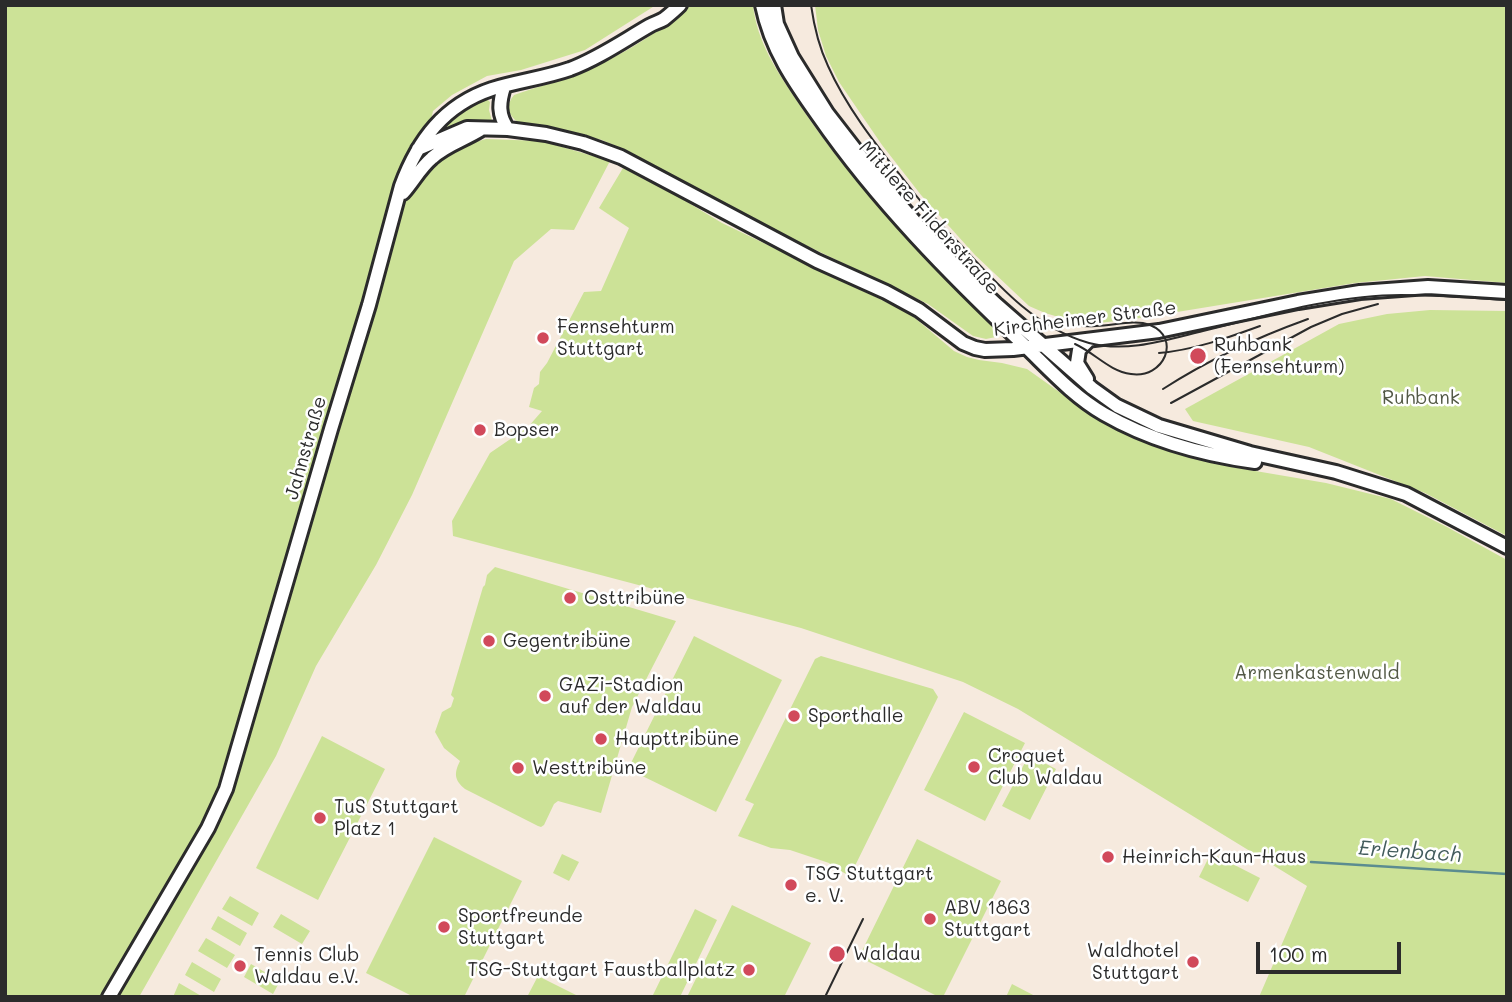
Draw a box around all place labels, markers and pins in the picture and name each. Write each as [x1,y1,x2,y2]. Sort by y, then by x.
place label: Fernsehturm Stuttgart [557,316,675,360]
marker: Fernsehturm Stuttgart [535,330,551,346]
place label: Ruhbank (Fernsehturm) [1214,334,1345,378]
marker: Ruhbank (Fernsehturm) [1188,346,1208,366]
place label: Bopser [494,419,559,441]
marker: Bopser [472,422,488,438]
place label: Osttribüne [584,587,685,609]
marker: Osttribüne [562,590,578,606]
place label: Gegentribüne [503,630,631,652]
marker: Gegentribüne [481,633,497,649]
place label: GAZi-Stadion auf der Waldau [559,674,702,718]
marker: GAZi-Stadion auf der Waldau [537,688,553,704]
place label: Sporthalle [808,705,903,727]
marker: Sporthalle [786,708,802,724]
place label: Haupttribüne [615,728,739,750]
marker: Haupttribüne [593,731,609,747]
place label: Croquet Club Waldau [988,745,1102,789]
place label: Westtribüne [532,757,647,779]
marker: Croquet Club Waldau [966,759,982,775]
marker: Westtribüne [510,760,526,776]
place label: TuS Stuttgart Platz 1 [334,796,459,840]
marker: TuS Stuttgart Platz 1 [312,810,328,826]
place label: Heinrich-Kaun-Haus [1122,846,1306,868]
marker: Heinrich-Kaun-Haus [1100,849,1116,865]
place label: TSG Stuttgart e. V. [805,863,933,907]
marker: TSG Stuttgart e. V. [783,877,799,893]
place label: ABV 1863 Stuttgart [944,897,1031,941]
place label: Sportfreunde Stuttgart [458,905,583,949]
marker: ABV 1863 Stuttgart [922,911,938,927]
marker: Sportfreunde Stuttgart [436,919,452,935]
place label: Waldhotel Stuttgart [1087,940,1179,984]
place label: Waldau [853,943,921,965]
place label: Tennis Club Waldau e.V. [254,944,359,988]
marker: Waldau [827,944,847,964]
marker: Waldhotel Stuttgart [1185,954,1201,970]
marker: Tennis Club Waldau e.V. [232,958,248,974]
place label: TSG-Stuttgart Faustballplatz [467,959,735,981]
marker: TSG-Stuttgart Faustballplatz [741,962,757,978]

